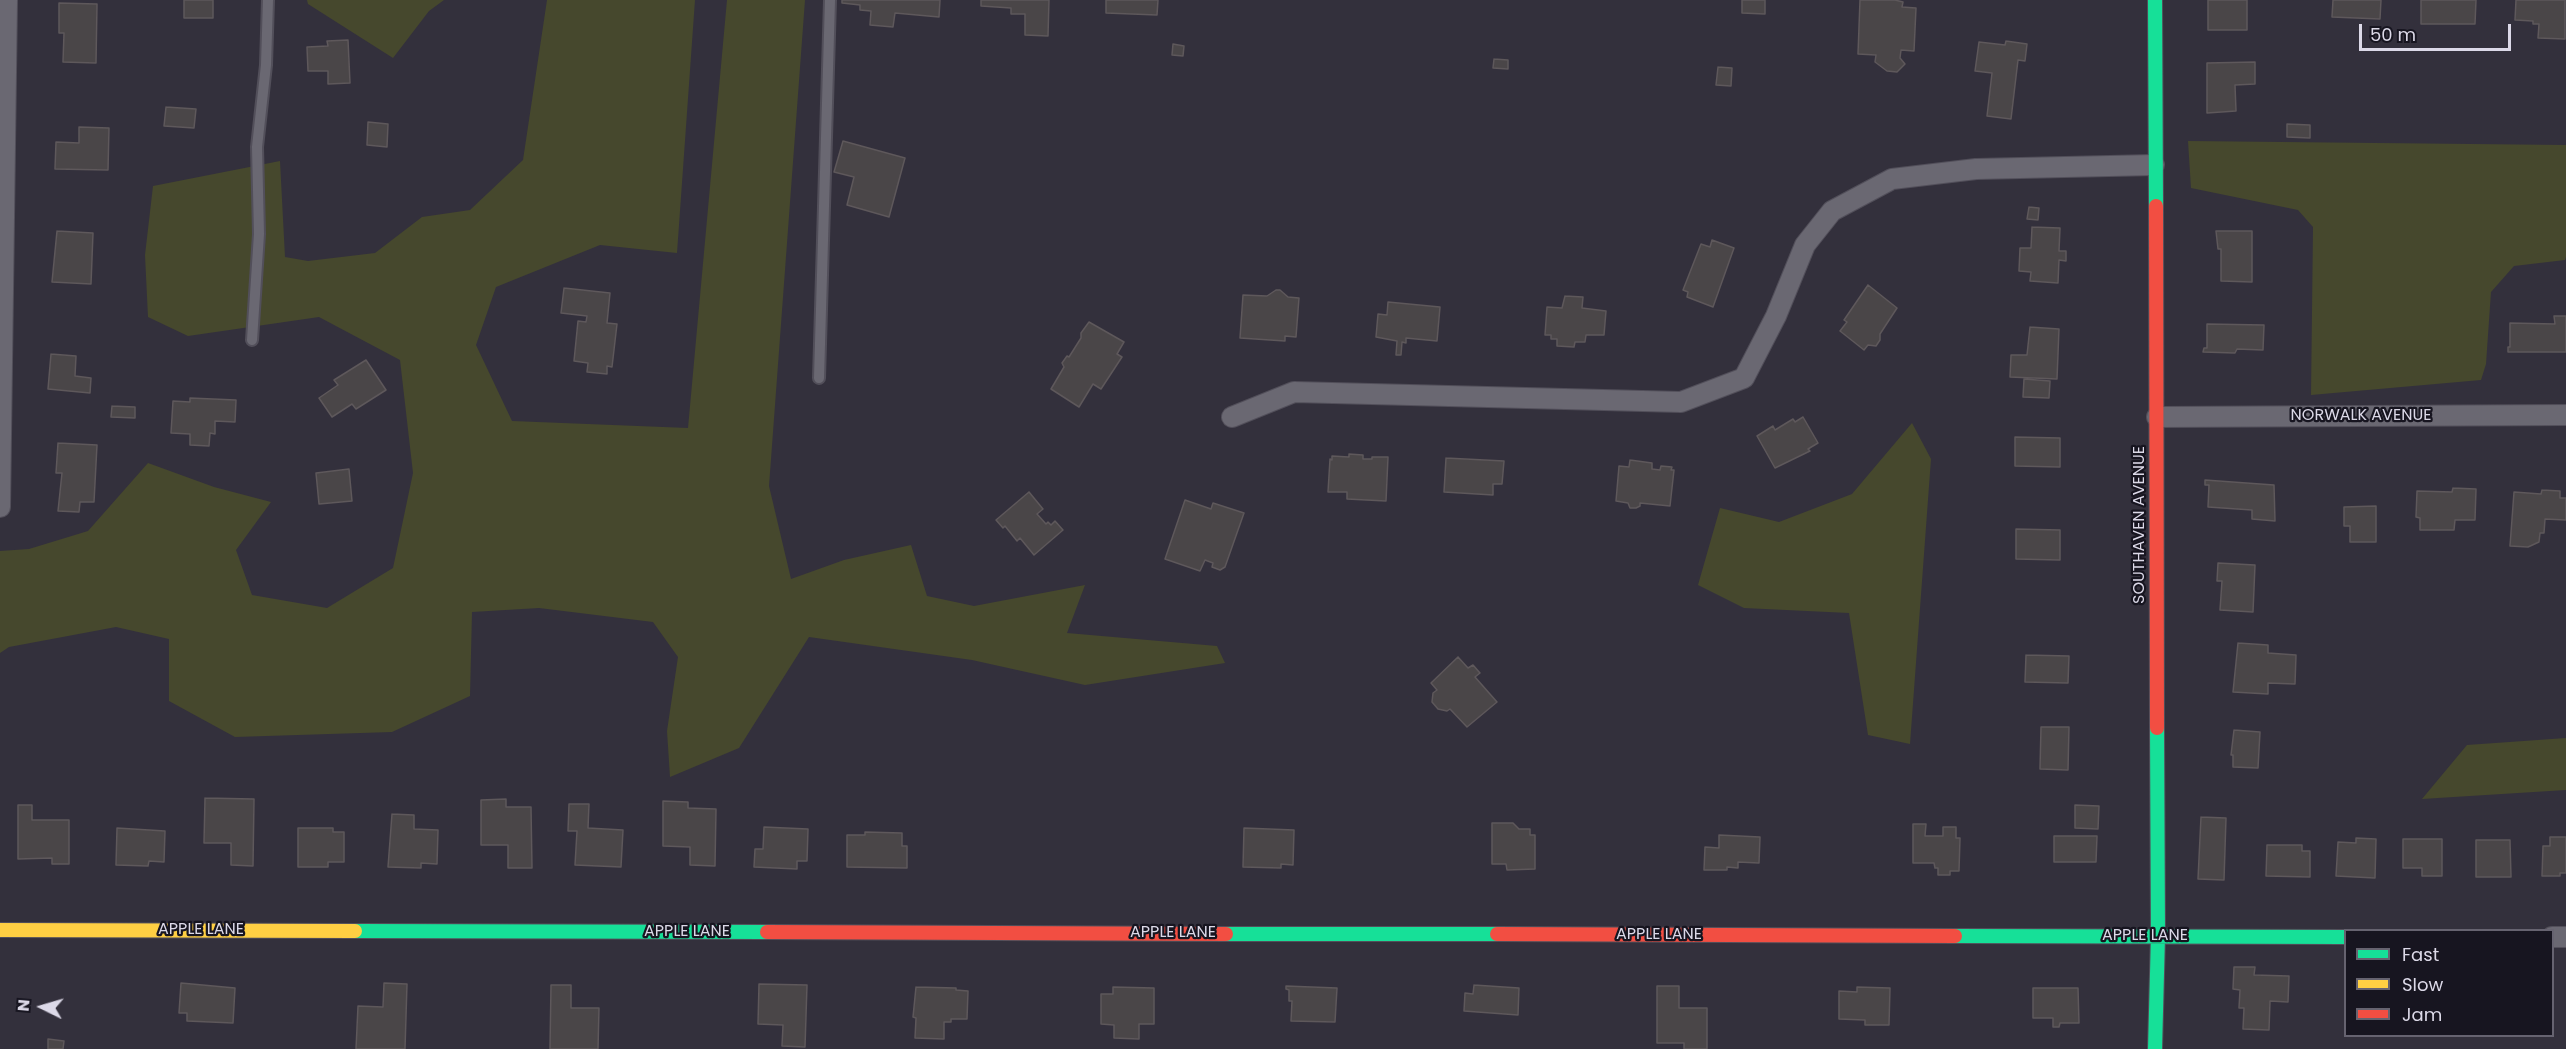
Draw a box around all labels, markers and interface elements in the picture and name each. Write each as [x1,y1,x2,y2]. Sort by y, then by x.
scale bar [2362,12,2514,50]
text: 50 m [2370,22,2416,47]
street label: NORWALK AVENUE [2291,406,2431,426]
street label: SOUTHAVEN AVENUE [2130,446,2150,604]
street label: APPLE LANE [158,920,244,940]
street label: APPLE LANE [644,922,730,942]
street label: APPLE LANE [1130,923,1216,943]
street label: APPLE LANE [1616,925,1702,945]
street label: APPLE LANE [2102,926,2188,946]
legend [2344,929,2554,1037]
text: Fast [2402,942,2439,967]
text: Slow [2402,972,2443,997]
north arrow [12,977,72,1037]
text: N [12,998,36,1012]
text: Jam [2402,1002,2442,1027]

